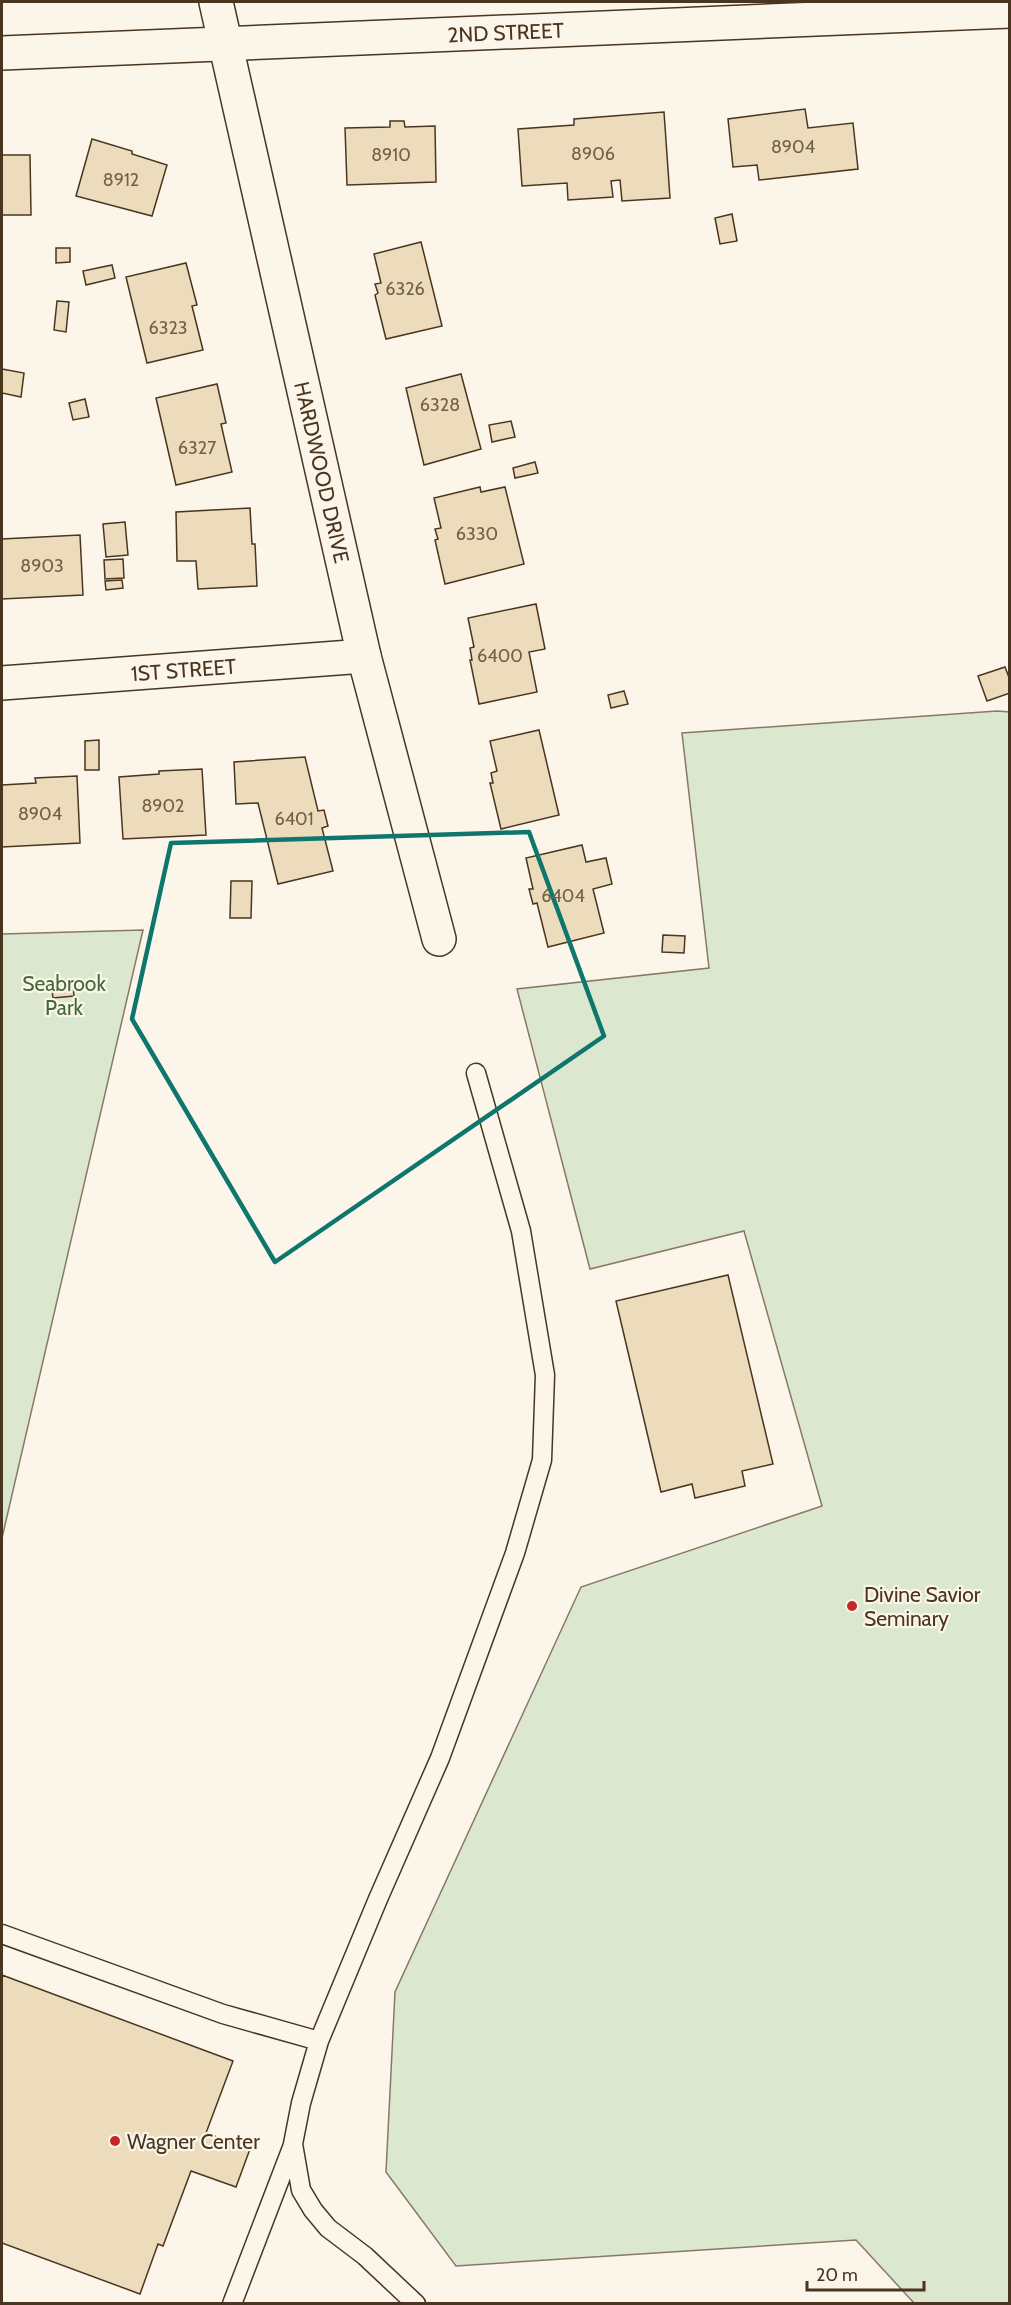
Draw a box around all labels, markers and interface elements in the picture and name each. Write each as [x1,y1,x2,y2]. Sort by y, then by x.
street label: 2ND STREET [447,17,564,47]
house number: 8904 [771,136,815,158]
house number: 8906 [571,143,615,165]
house number: 8910 [371,144,411,166]
house number: 8912 [103,169,139,191]
house number: 6326 [385,278,425,300]
house number: 6323 [148,317,188,339]
street label: HARDWOOD DRIVE [290,379,355,565]
house number: 6328 [420,394,460,416]
house number: 6327 [178,437,216,459]
house number: 6330 [456,523,498,545]
house number: 8903 [20,555,64,577]
house number: 6400 [477,645,523,667]
street label: 1ST STREET [130,653,237,686]
house number: 8902 [141,795,185,817]
house number: 8904 [18,803,62,825]
house number: 6401 [274,808,314,830]
house number: 6404 [541,885,585,907]
park label: Seabrook Park [22,971,106,1020]
place label: Divine Savior Seminary [864,1582,981,1631]
marker: Divine Savior Seminary [845,1599,859,1613]
place label: Wagner Center [127,2129,260,2154]
marker: Wagner Center [108,2134,122,2148]
scale bar [807,2254,924,2292]
text: 20 m [816,2264,858,2286]

